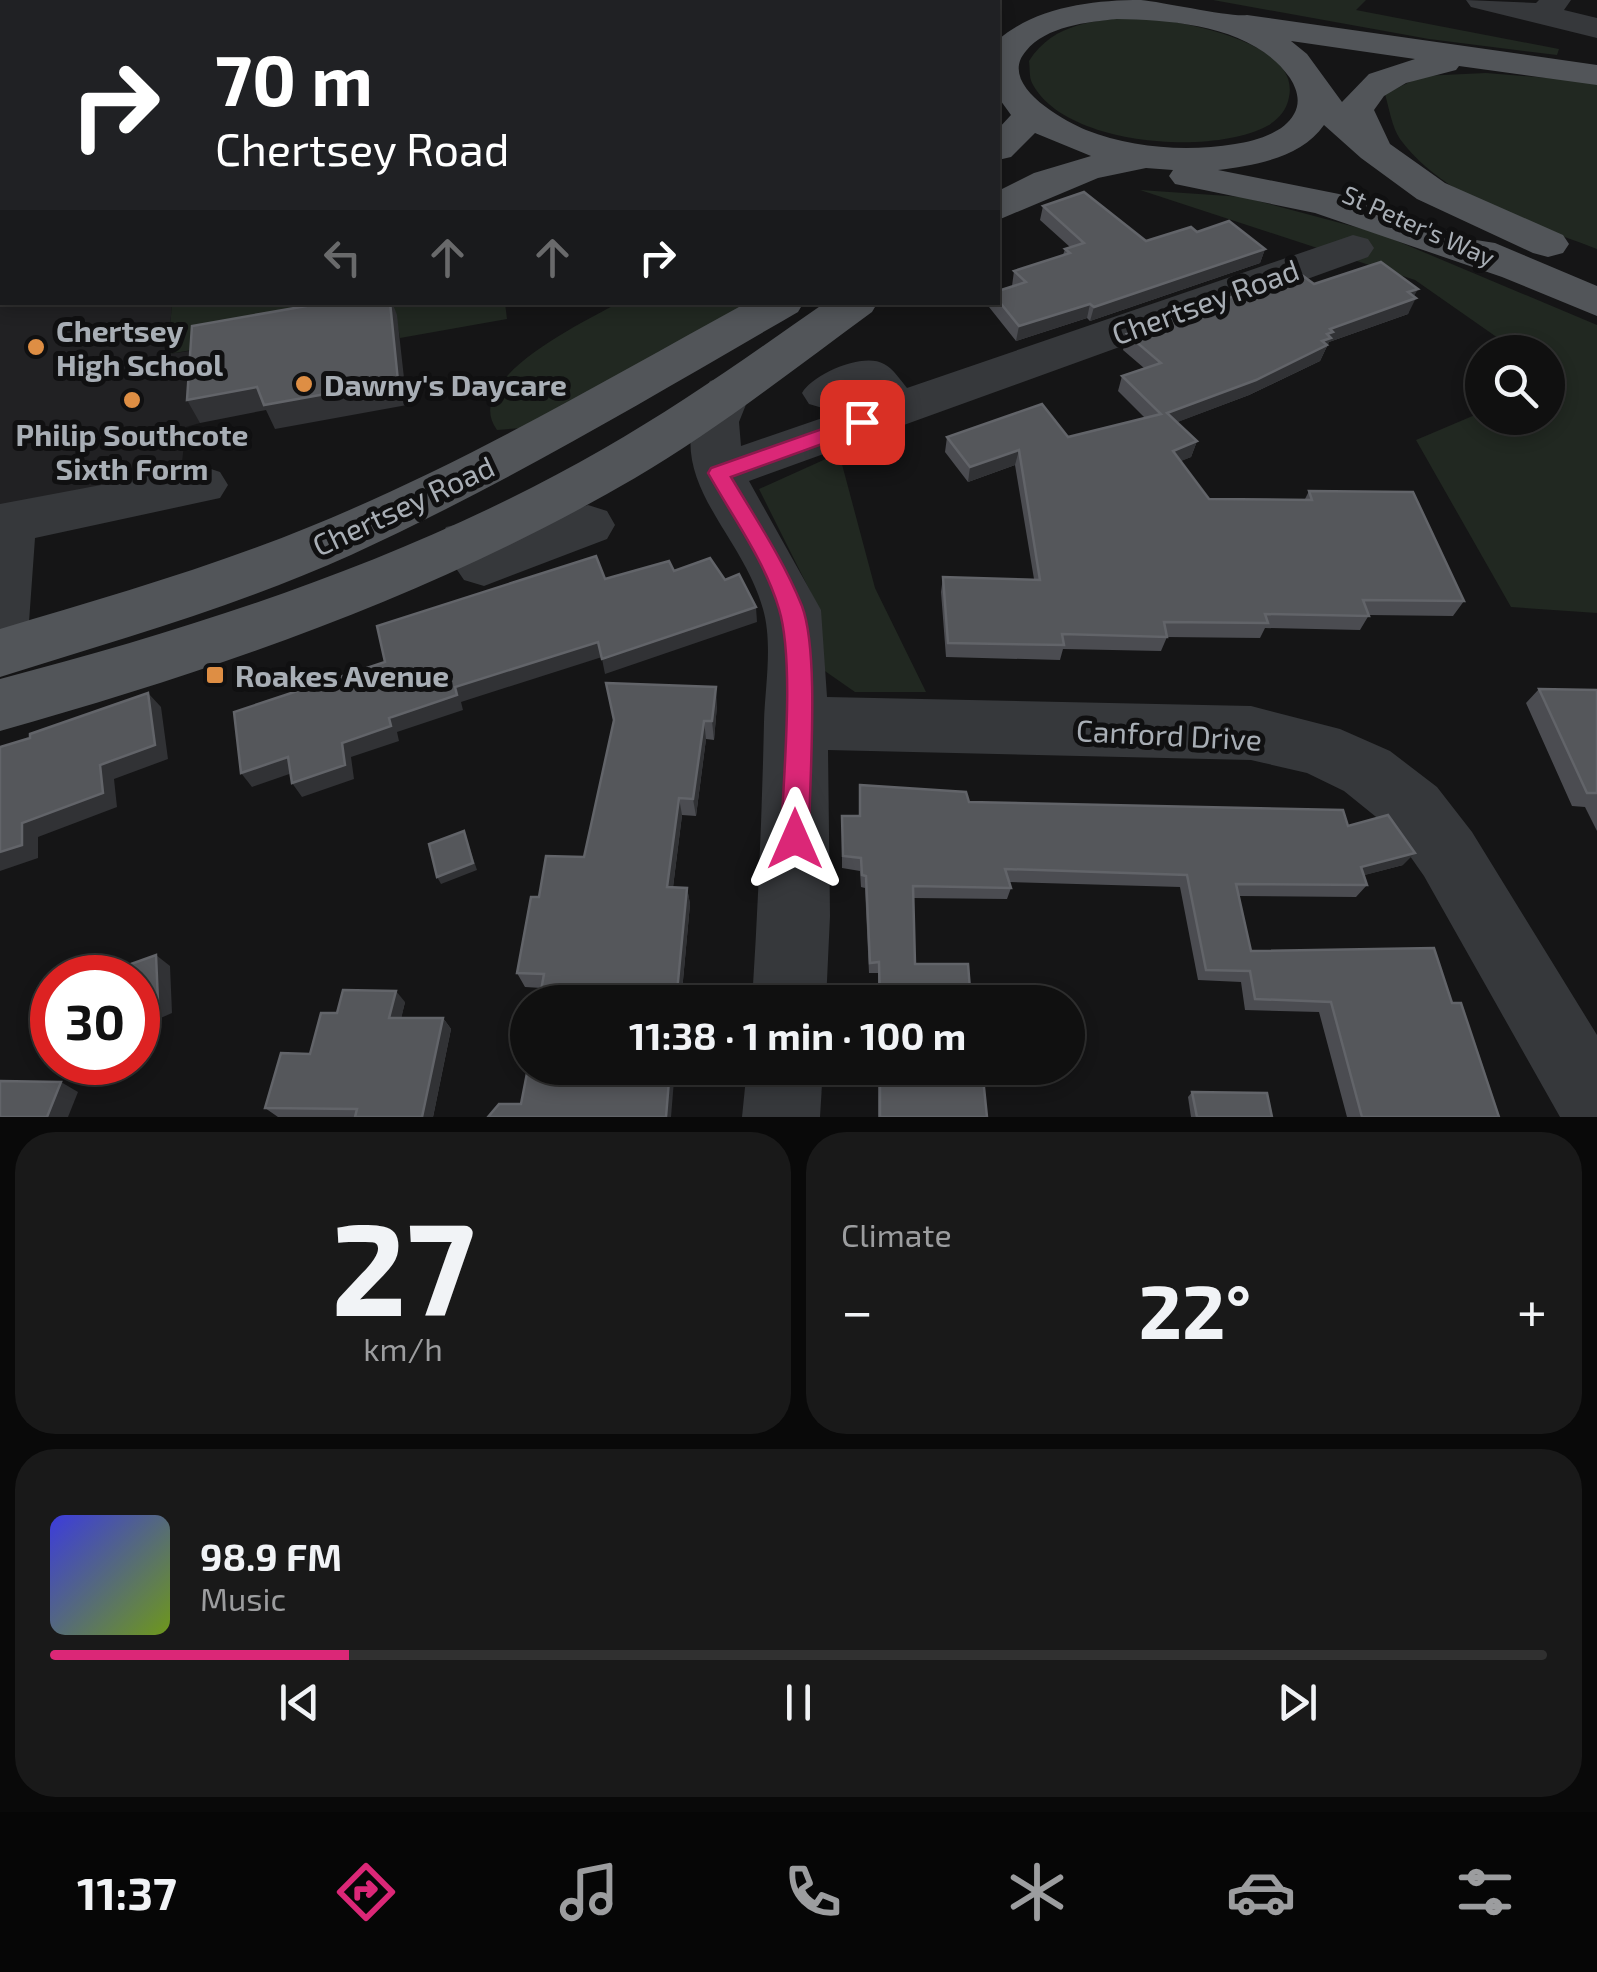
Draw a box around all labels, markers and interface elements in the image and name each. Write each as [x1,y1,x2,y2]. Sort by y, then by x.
text: 70 m [215,36,373,120]
icon: right [50,40,180,170]
text: Chertsey Road [215,121,510,175]
street label: St Peter's Way [1338,178,1500,272]
icon: left [315,230,370,285]
icon: ahead [420,230,475,285]
icon: ahead [525,230,580,285]
icon: right [630,230,685,285]
street label: Chertsey Road [1107,251,1303,351]
place label: Chertsey High School [56,312,223,382]
map controls [1465,335,1565,435]
button: search [1465,335,1565,435]
marker: Chertsey High School [25,336,47,358]
place label: Dawny's Daycare [324,366,567,403]
marker: Dawny's Daycare [293,373,315,395]
pin [820,380,905,465]
marker: Philip Southcote Sixth Form [121,389,143,411]
icon: arrive [835,395,890,450]
place label: Philip Southcote Sixth Form [16,416,248,486]
street label: Chertsey Road [306,447,500,563]
place label: Roakes Avenue [235,657,449,693]
marker: Roakes Avenue [204,664,226,686]
street label: Canford Drive [1075,711,1263,757]
position arrow [743,787,847,891]
speed limit sign: 30 [30,955,160,1085]
text: 11:38 · 1 min · 100 m [629,1012,966,1058]
text: 27 [331,1186,475,1342]
text: Climate [841,1215,952,1253]
text: 22° [1138,1264,1251,1354]
text: − [841,1276,873,1342]
text: + [1517,1276,1547,1342]
text: km/h [363,1329,443,1367]
text: 98.9 FM [200,1533,342,1579]
text: Music [200,1579,286,1617]
icon: previous [272,1675,327,1730]
icon: pause [771,1675,826,1730]
icon: next [1270,1675,1325,1730]
icon: directions [331,1857,401,1927]
icon: music [554,1857,624,1927]
icon: phone [778,1857,848,1927]
icon: climate [1002,1857,1072,1927]
icon: car [1226,1857,1296,1927]
icon: filters [1450,1857,1520,1927]
text: 11:37 [77,1865,177,1919]

